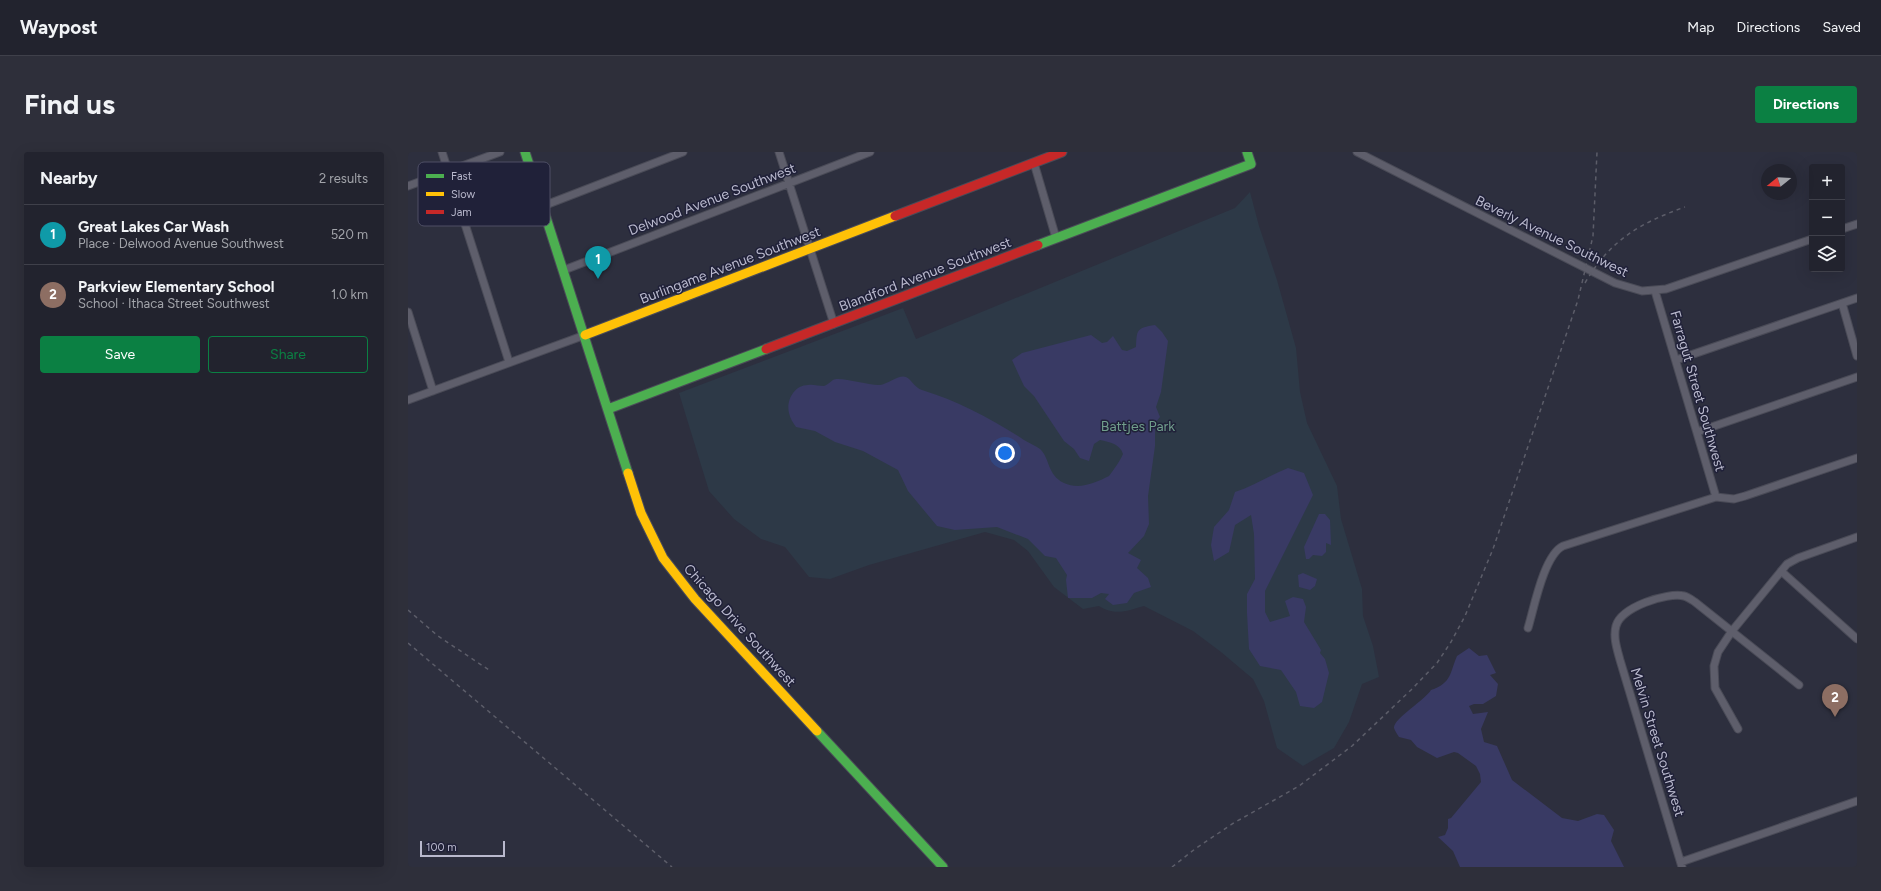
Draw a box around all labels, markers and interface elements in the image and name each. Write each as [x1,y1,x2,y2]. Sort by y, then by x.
text: Waypost [20,16,98,39]
text: Map [1687,19,1715,36]
text: Directions [1737,19,1800,36]
text: Saved [1822,19,1861,36]
button: Directions [1755,86,1857,123]
text: Find us [24,87,115,121]
street label: Delwood Avenue Southwest [626,160,798,239]
legend [418,162,550,226]
north arrow [1761,164,1797,200]
map controls [1809,164,1845,272]
button: + [1809,164,1845,200]
text: Nearby [40,168,98,188]
text: Fast [451,170,472,183]
text: 2 results [319,171,368,186]
text: Slow [451,188,475,201]
street label: Beverly Avenue Southwest [1473,192,1631,281]
button: − [1809,200,1845,236]
text: Jam [451,206,472,219]
text: Great Lakes Car Wash [78,218,229,236]
street label: Burlingame Avenue Southwest [637,223,823,308]
text: 1 [50,227,56,242]
text: 520 m [331,227,368,242]
street label: Blandford Avenue Southwest [837,234,1014,315]
text: Place · Delwood Avenue Southwest [78,236,284,251]
button: layers [1809,236,1845,272]
pin: 1 [585,246,611,279]
text: Parkview Elementary School [78,278,275,296]
text: 2 [49,287,57,302]
text: 1.0 km [331,287,368,302]
text: School · Ithaca Street Southwest [78,296,270,311]
street label: Farragut Street Southwest [1666,309,1729,474]
button: Save [40,336,200,373]
button: Share [208,336,368,373]
park label: Battjes Park [1101,418,1175,435]
your location [995,443,1015,463]
street label: Chicago Drive Southwest [680,560,799,690]
street label: Melvin Street Southwest [1627,666,1688,819]
pin: 2 [1822,684,1848,717]
scale bar [420,839,505,858]
text: 100 m [426,841,457,854]

